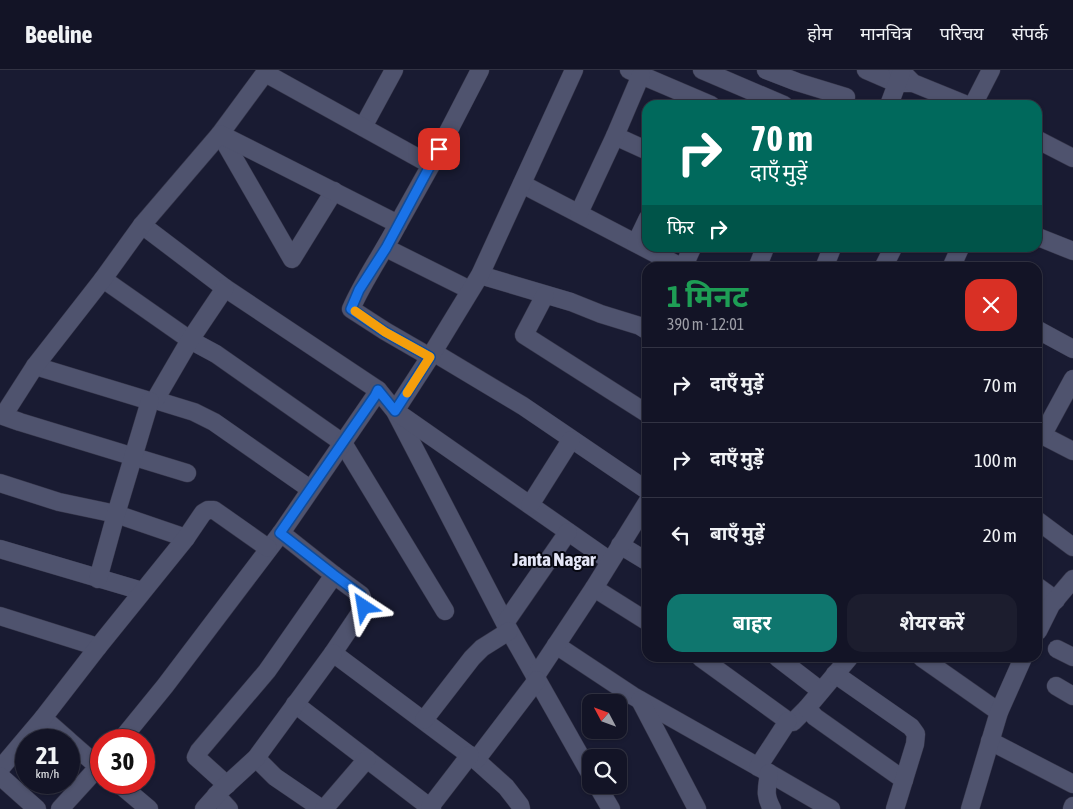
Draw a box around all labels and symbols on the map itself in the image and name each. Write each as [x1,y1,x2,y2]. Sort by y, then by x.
pin [418,128,460,170]
district label: Janta Nagar [511,548,596,570]
position arrow [337,580,389,632]
north arrow [582,694,628,739]
speed limit sign: 30 [90,729,155,794]

